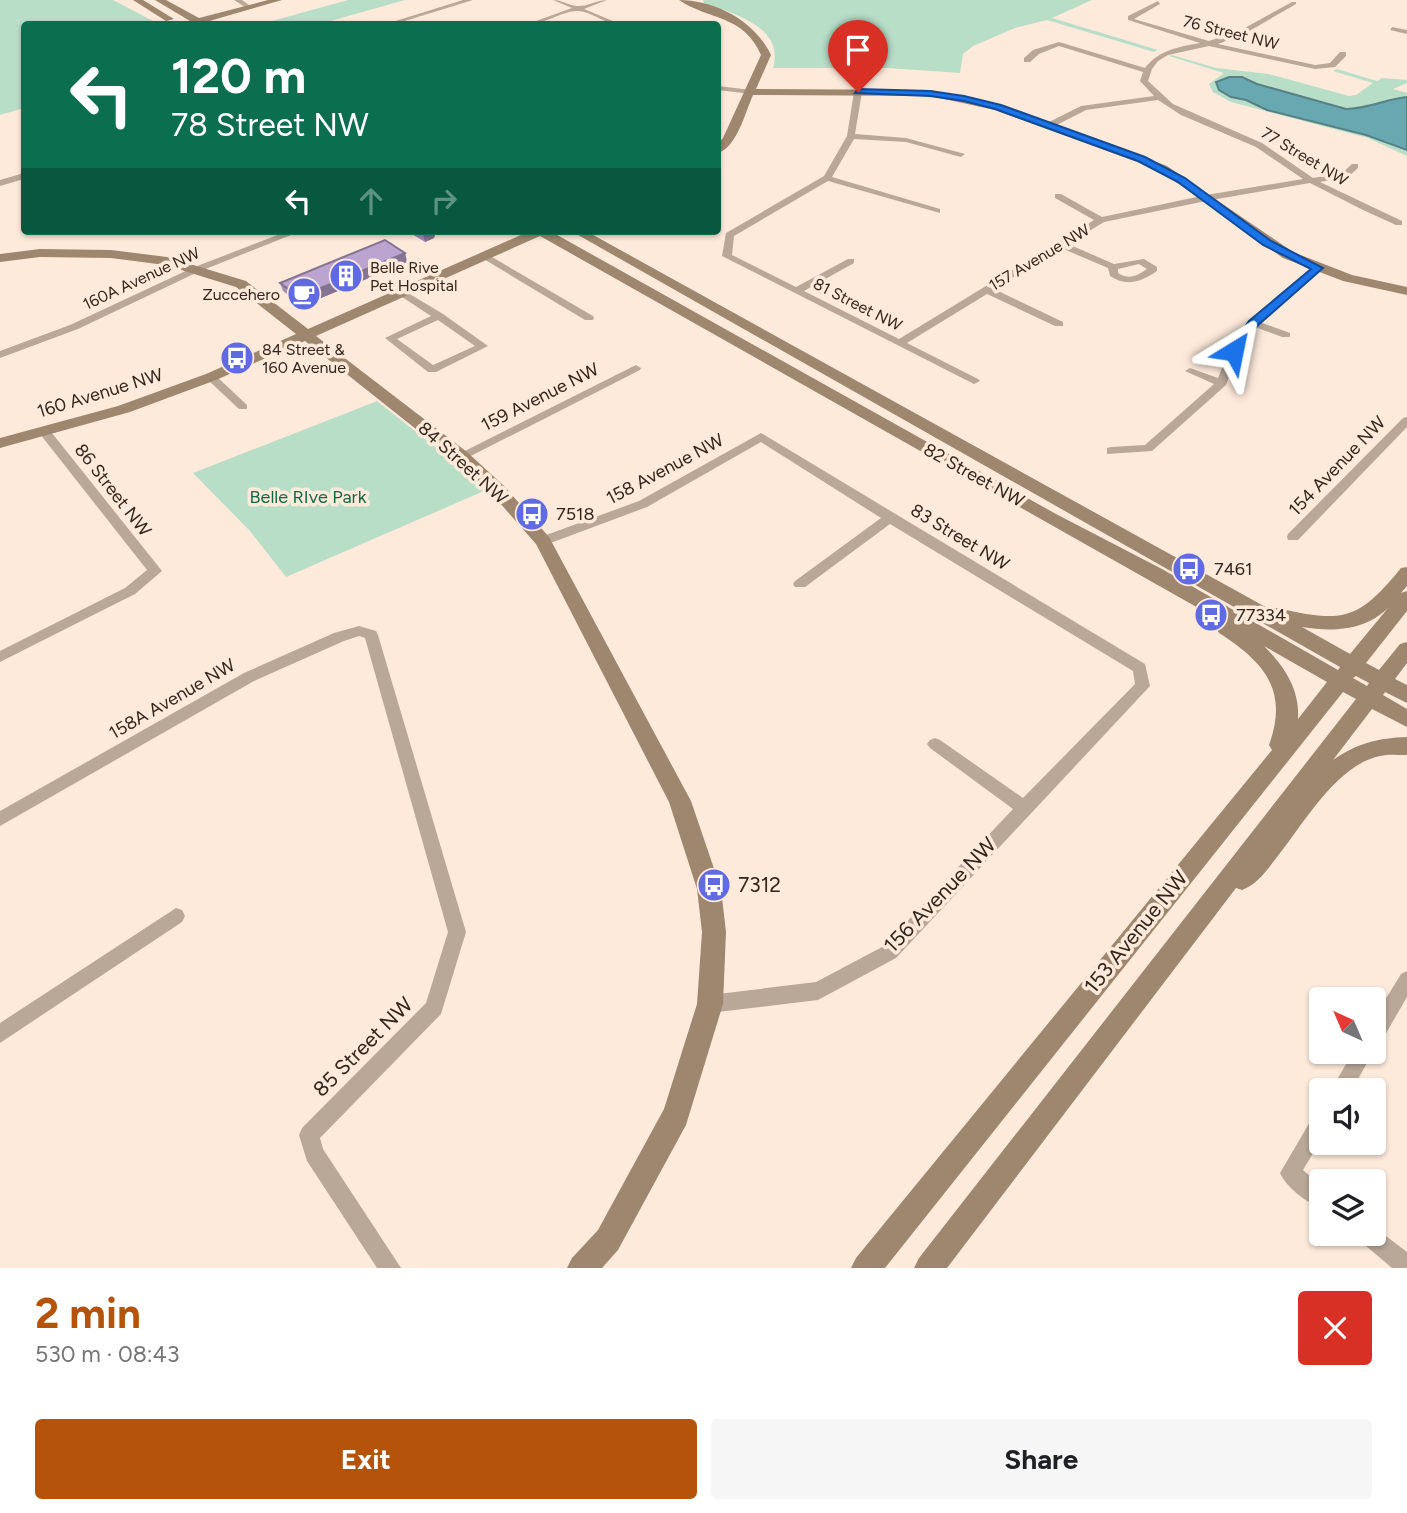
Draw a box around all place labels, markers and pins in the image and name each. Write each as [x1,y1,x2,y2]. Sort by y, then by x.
pin [828,20,888,92]
building icon: Belle Rive Pet Hospital [327,257,365,295]
place label: Belle Rive Pet Hospital [370,258,457,295]
cafe icon: Zuccehero [285,275,323,313]
place label: Zuccehero [202,285,280,304]
bus stop icon: 84 Street & 160 Avenue [218,339,256,377]
place label: 84 Street & 160 Avenue [262,340,346,377]
bus stop icon: 7518 [513,495,551,533]
place label: 7518 [556,503,595,525]
bus stop icon: 7461 [1170,550,1208,588]
place label: 7461 [1214,558,1252,580]
bus stop icon: 77334 [1192,596,1230,634]
place label: 77334 [1236,604,1286,626]
bus stop icon: 7312 [695,866,733,904]
place label: 7312 [738,872,781,897]

